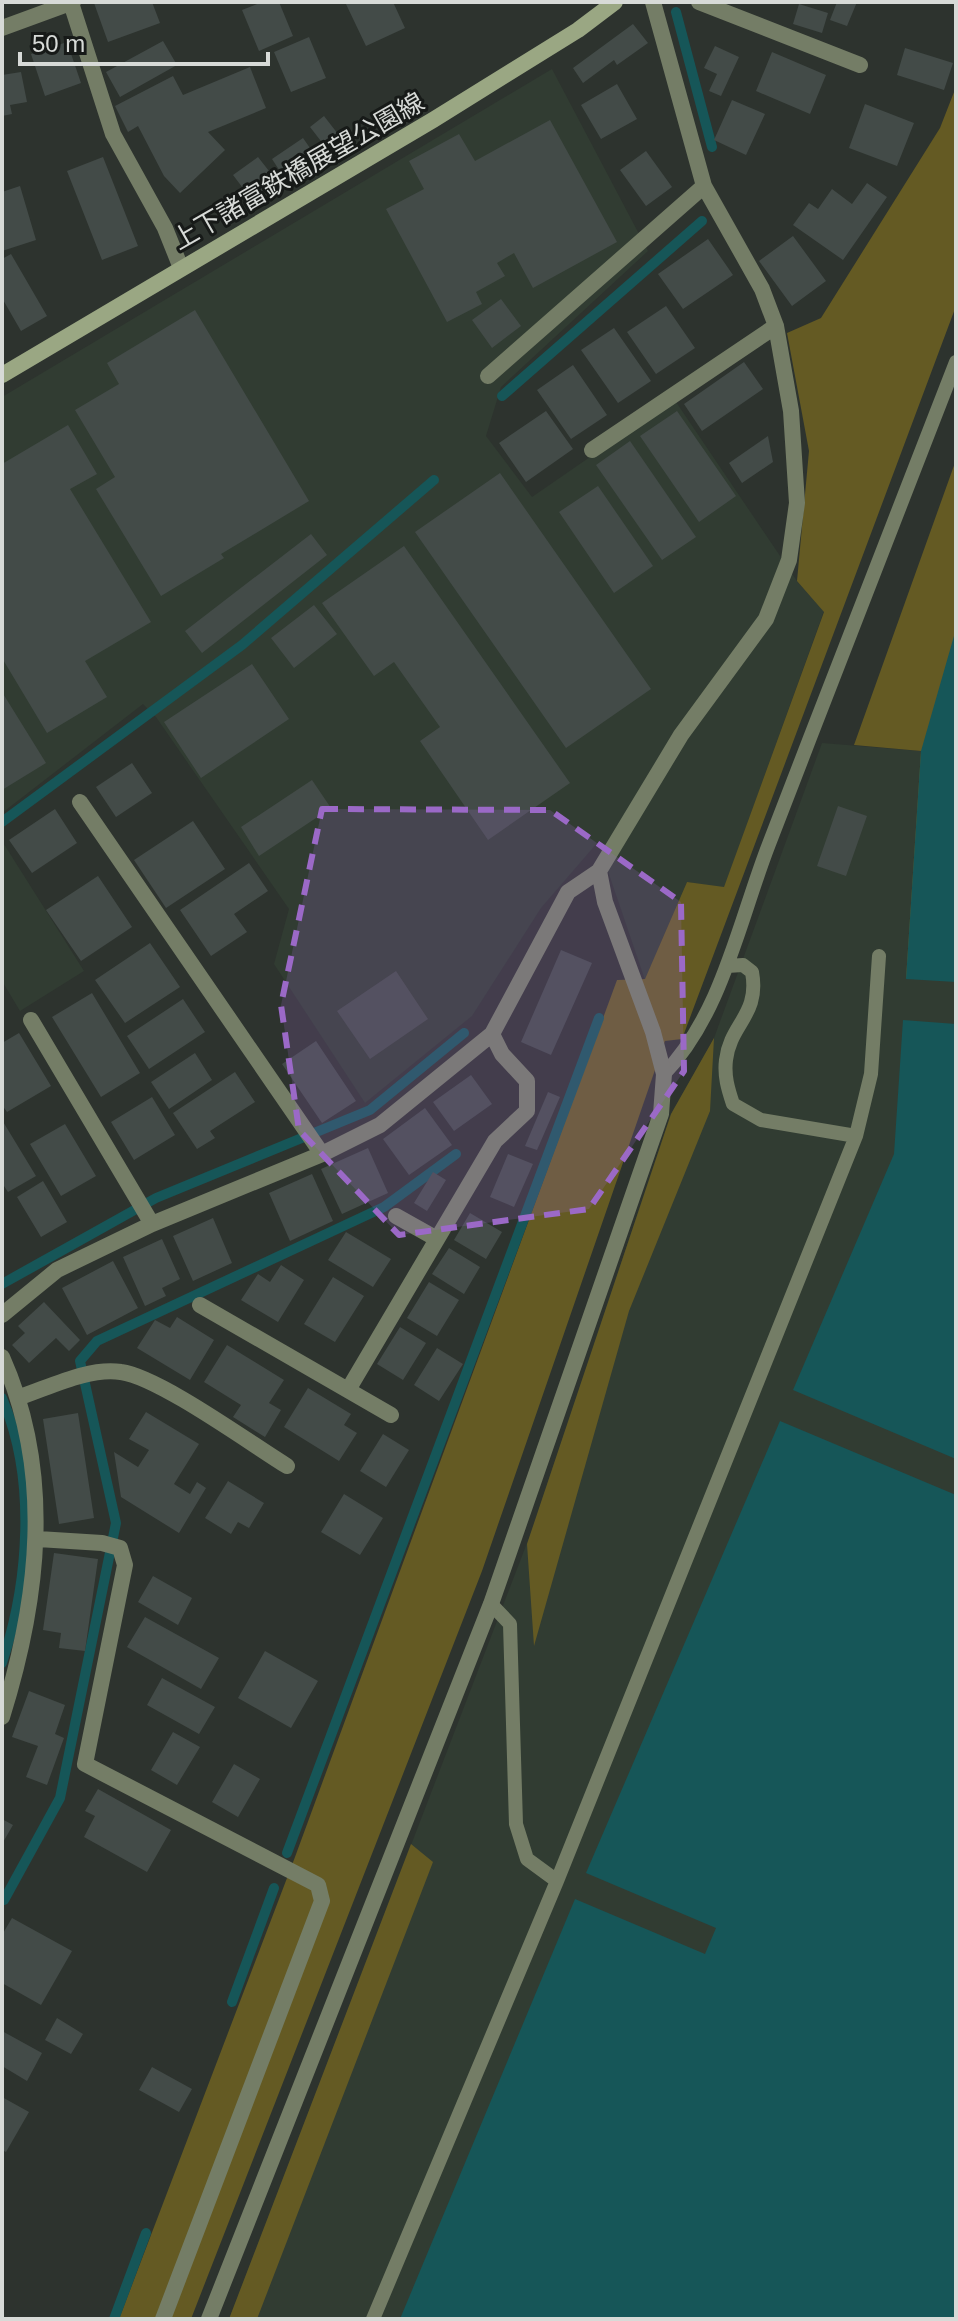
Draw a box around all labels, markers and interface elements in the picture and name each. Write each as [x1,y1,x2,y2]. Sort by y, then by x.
scale bar [20,16,268,66]
text: 50 m [32,30,85,57]
street label: 上下諸富鉄橋展望公園線 [167,87,429,255]

